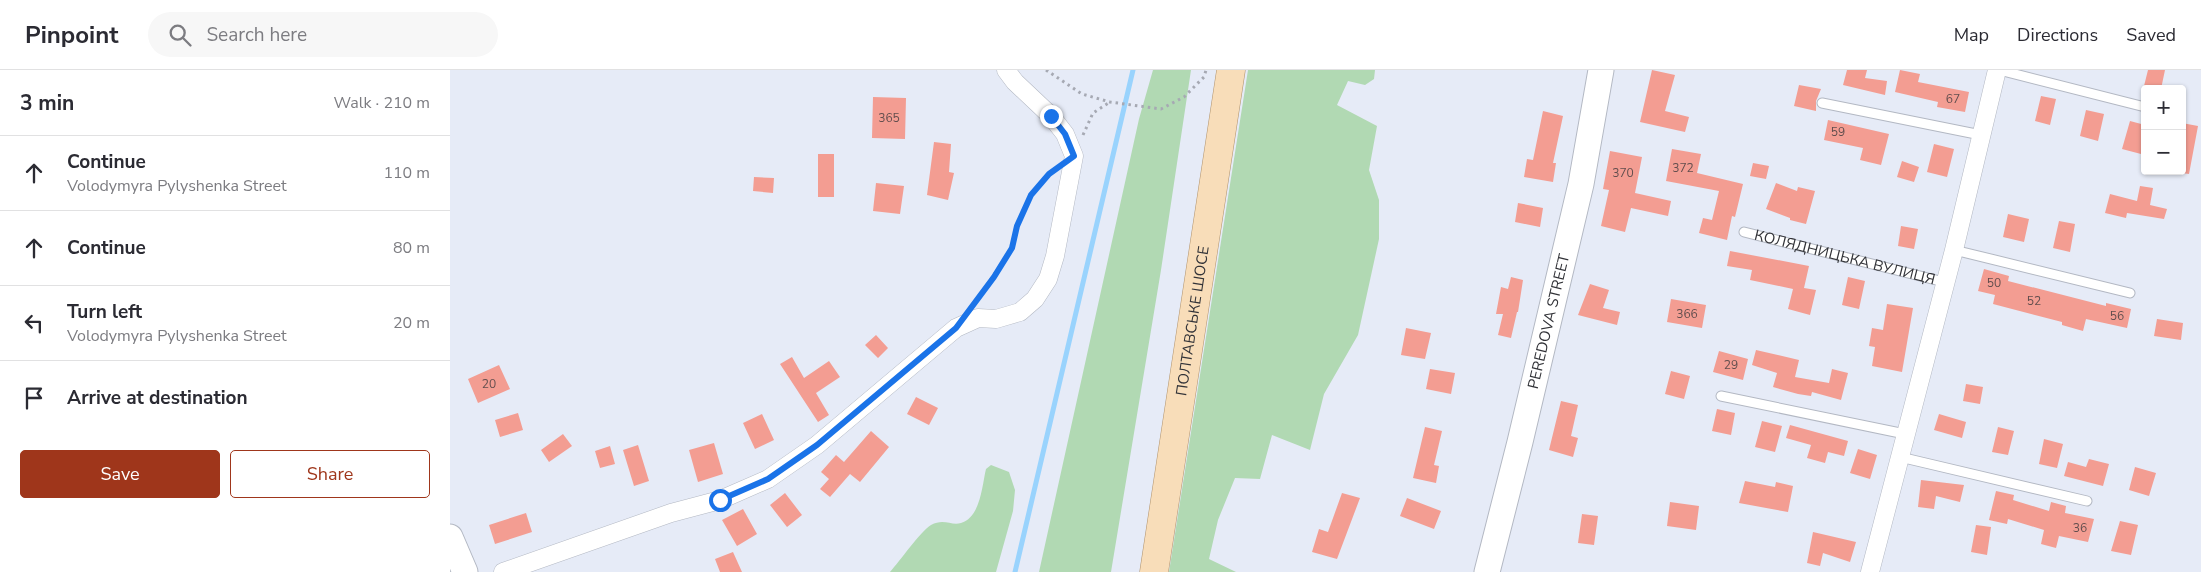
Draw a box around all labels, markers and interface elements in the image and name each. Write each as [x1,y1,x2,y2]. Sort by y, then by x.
search box [148,12,498,57]
text: Pinpoint [25,19,118,51]
icon: search [166,21,194,49]
text: Search here [206,22,307,48]
text: Map [1954,23,1989,47]
text: Directions [2017,23,2098,47]
text: Saved [2126,23,2176,47]
map controls [2141,85,2186,175]
button: + [2141,85,2186,130]
text: 3 min [20,89,74,117]
house number: 67 [1946,91,1960,107]
text: Walk · 210 m [334,92,430,114]
route end [1040,105,1063,128]
house number: 365 [878,110,900,126]
house number: 59 [1831,124,1845,140]
button: − [2141,130,2186,175]
text: Continue [67,149,146,175]
icon: ahead [20,159,48,187]
house number: 372 [1672,160,1694,176]
text: 110 m [383,162,430,184]
house number: 370 [1612,165,1634,181]
text: Volodymyra Pylyshenka Street [67,175,287,197]
street label: КОЛЯДНИЦЬКА ВУЛИЦЯ [1752,225,1937,289]
icon: ahead [20,234,48,262]
text: Continue [67,235,146,261]
text: 80 m [393,237,430,259]
street label: ПОЛТАВСЬКЕ ШОСЕ [1171,245,1214,397]
street label: PEREDOVA STREET [1523,252,1574,391]
house number: 50 [1987,275,2001,291]
house number: 52 [2027,293,2041,309]
text: Turn left [67,299,142,325]
house number: 366 [1676,306,1698,322]
house number: 56 [2110,308,2124,324]
icon: left [20,309,48,337]
text: 20 m [393,312,430,334]
text: Volodymyra Pylyshenka Street [67,325,287,347]
house number: 29 [1724,357,1738,373]
house number: 20 [482,376,496,392]
icon: arrive [20,384,48,412]
text: Arrive at destination [67,385,248,411]
button: Save [20,450,220,498]
button: Share [230,450,430,498]
route start [709,489,732,512]
house number: 36 [2073,520,2087,536]

